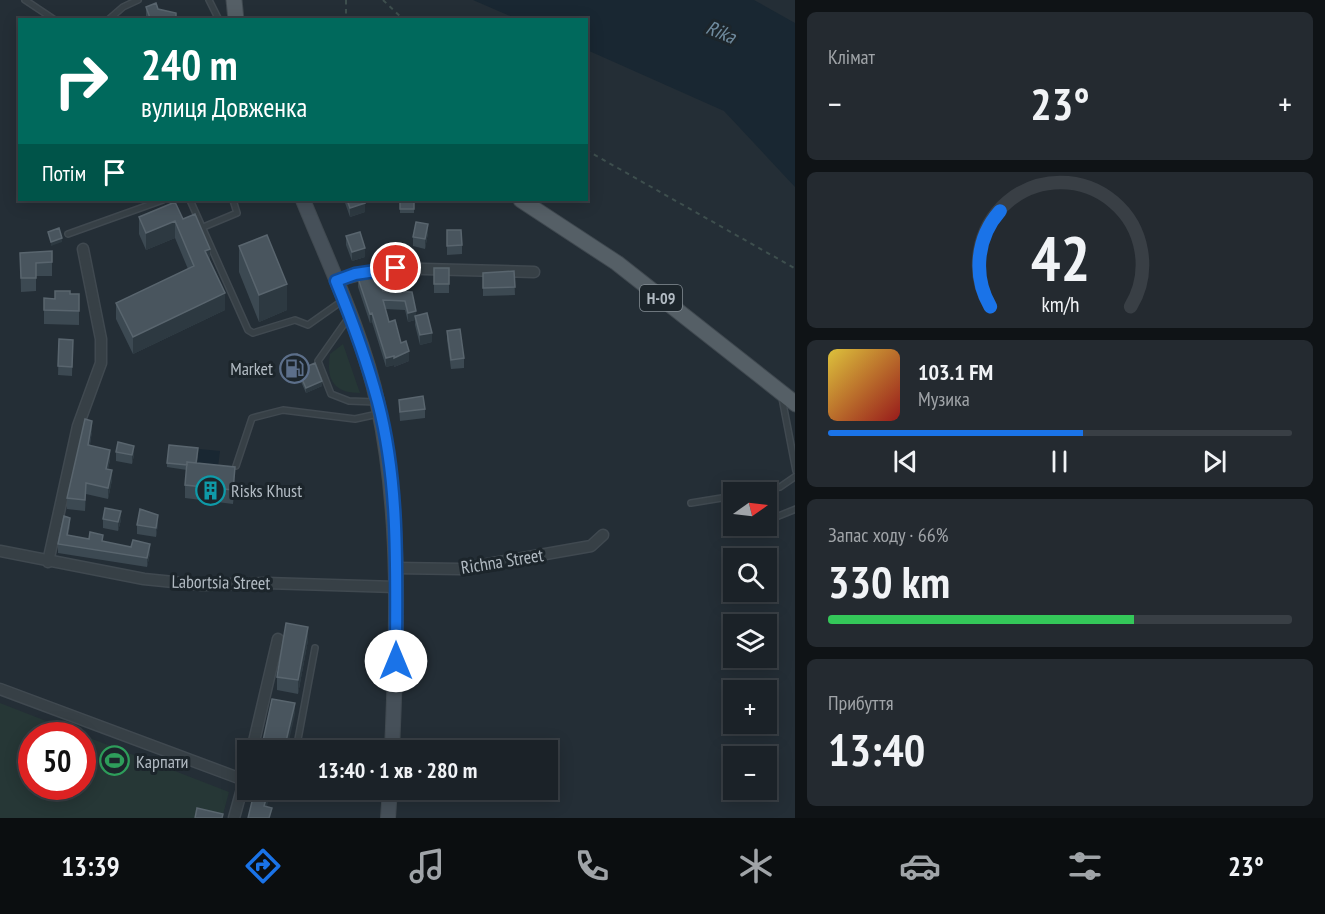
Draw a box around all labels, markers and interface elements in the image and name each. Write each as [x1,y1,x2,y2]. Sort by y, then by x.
water label: Rika [702,14,741,50]
text: 240 m [141,37,238,92]
icon: right [42,42,120,120]
text: Клімат [828,44,875,70]
text: 23° [1030,74,1090,132]
text: − [828,82,842,125]
text: + [1278,82,1292,125]
text: вулиця Довженка [141,90,307,124]
icon: arrive [98,156,131,189]
text: Потім [42,159,86,187]
text: 42 [1030,217,1090,298]
pin [370,242,421,293]
icon: arrive [379,251,412,284]
road number: Н-09 [640,285,682,311]
text: km/h [1041,290,1079,318]
fuel station icon: Market [278,352,310,384]
place label: Market [230,357,273,380]
text: 103.1 FM [918,358,993,386]
text: Музика [918,386,970,412]
icon: previous [889,445,922,478]
icon: pause [1043,445,1076,478]
icon: next [1198,445,1231,478]
building icon: Risks Khust [194,474,226,506]
place label: Risks Khust [231,479,302,502]
north arrow [723,482,777,536]
map controls [723,482,777,800]
text: Запас ходу · 66% [828,522,948,548]
street label: Richna Street [459,543,545,579]
button: search [723,548,777,602]
text: 330 km [828,552,950,610]
street label: Labortsia Street [172,570,271,594]
button: layers [723,614,777,668]
position arrow [364,629,428,693]
button: + [723,680,777,734]
text: Прибуття [828,690,893,716]
text: 13:40 [828,720,925,778]
speed limit sign: 50 [18,722,96,800]
sports icon: Карпати [99,745,131,777]
button: − [723,746,777,800]
place label: Карпати [136,750,189,773]
text: 13:40 · 1 хв · 280 m [318,756,477,784]
icon: directions [242,845,284,887]
icon: music [406,845,448,887]
icon: phone [571,845,613,887]
icon: climate [735,845,777,887]
icon: car [899,845,941,887]
icon: filters [1064,845,1106,887]
text: 13:39 [61,849,120,883]
text: 23° [1228,849,1264,883]

